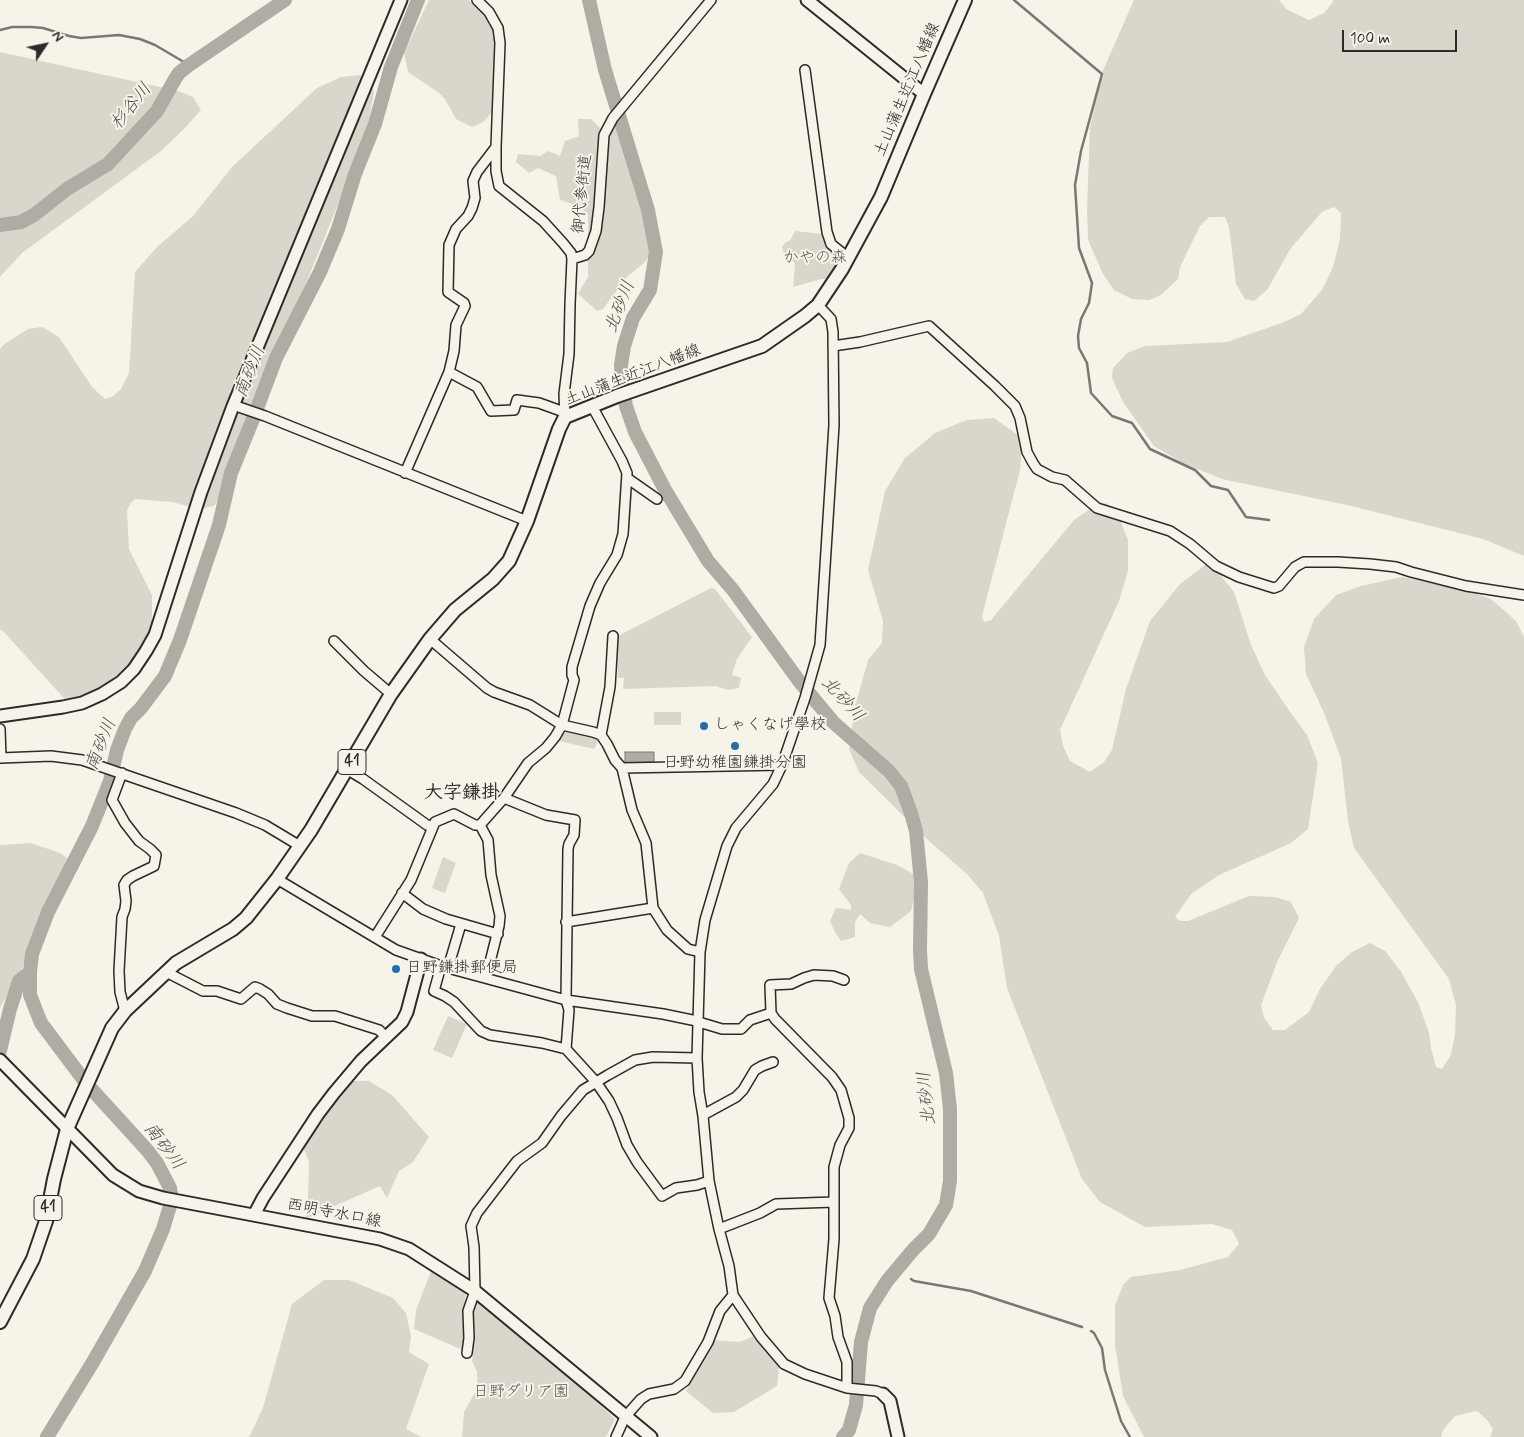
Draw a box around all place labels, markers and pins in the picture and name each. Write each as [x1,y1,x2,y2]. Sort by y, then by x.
place label: しゃくなげ學校 [714,716,826,736]
marker: しゃくなげ學校 [698,720,710,732]
marker: 日野幼稚園鎌掛分園 [729,740,741,752]
place label: 日野幼稚園鎌掛分園 [663,754,807,774]
place label: 日野鎌掛郵便局 [406,959,518,979]
marker: 日野鎌掛郵便局 [390,963,402,975]

